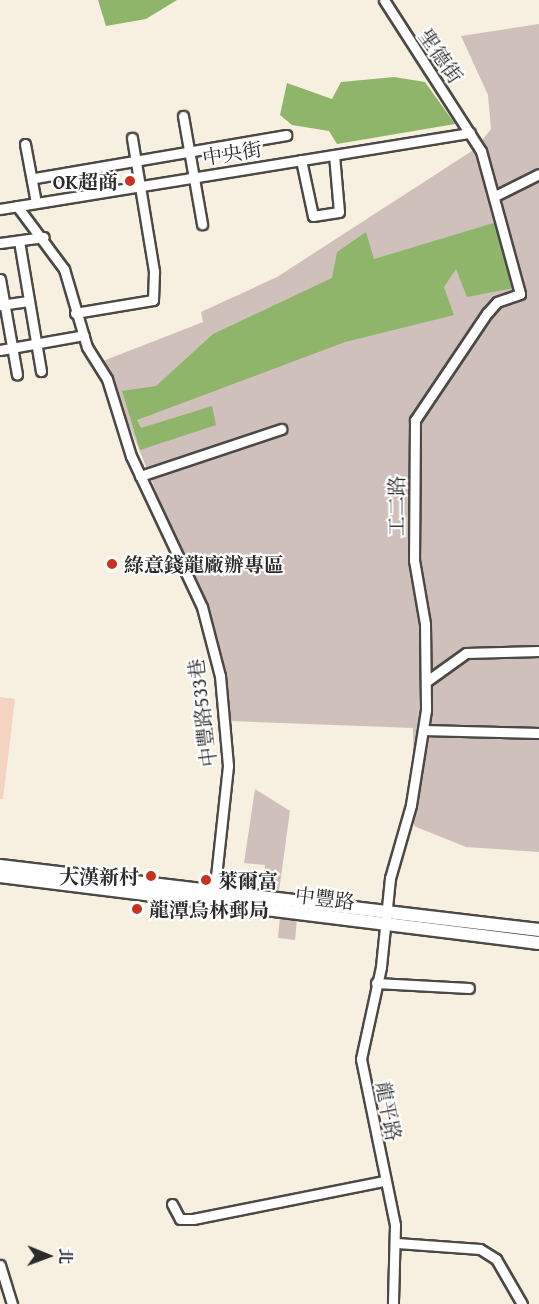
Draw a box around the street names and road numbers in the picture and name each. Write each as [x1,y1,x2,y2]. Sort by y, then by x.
street label: 聖德街 [414,25,468,87]
street label: 中央街 [200,136,264,170]
street label: 工二路 [384,476,408,536]
street label: 中豐路533巷 [183,658,221,768]
street label: 中豐路 [294,882,356,914]
street label: 龍平路 [371,1079,407,1143]

